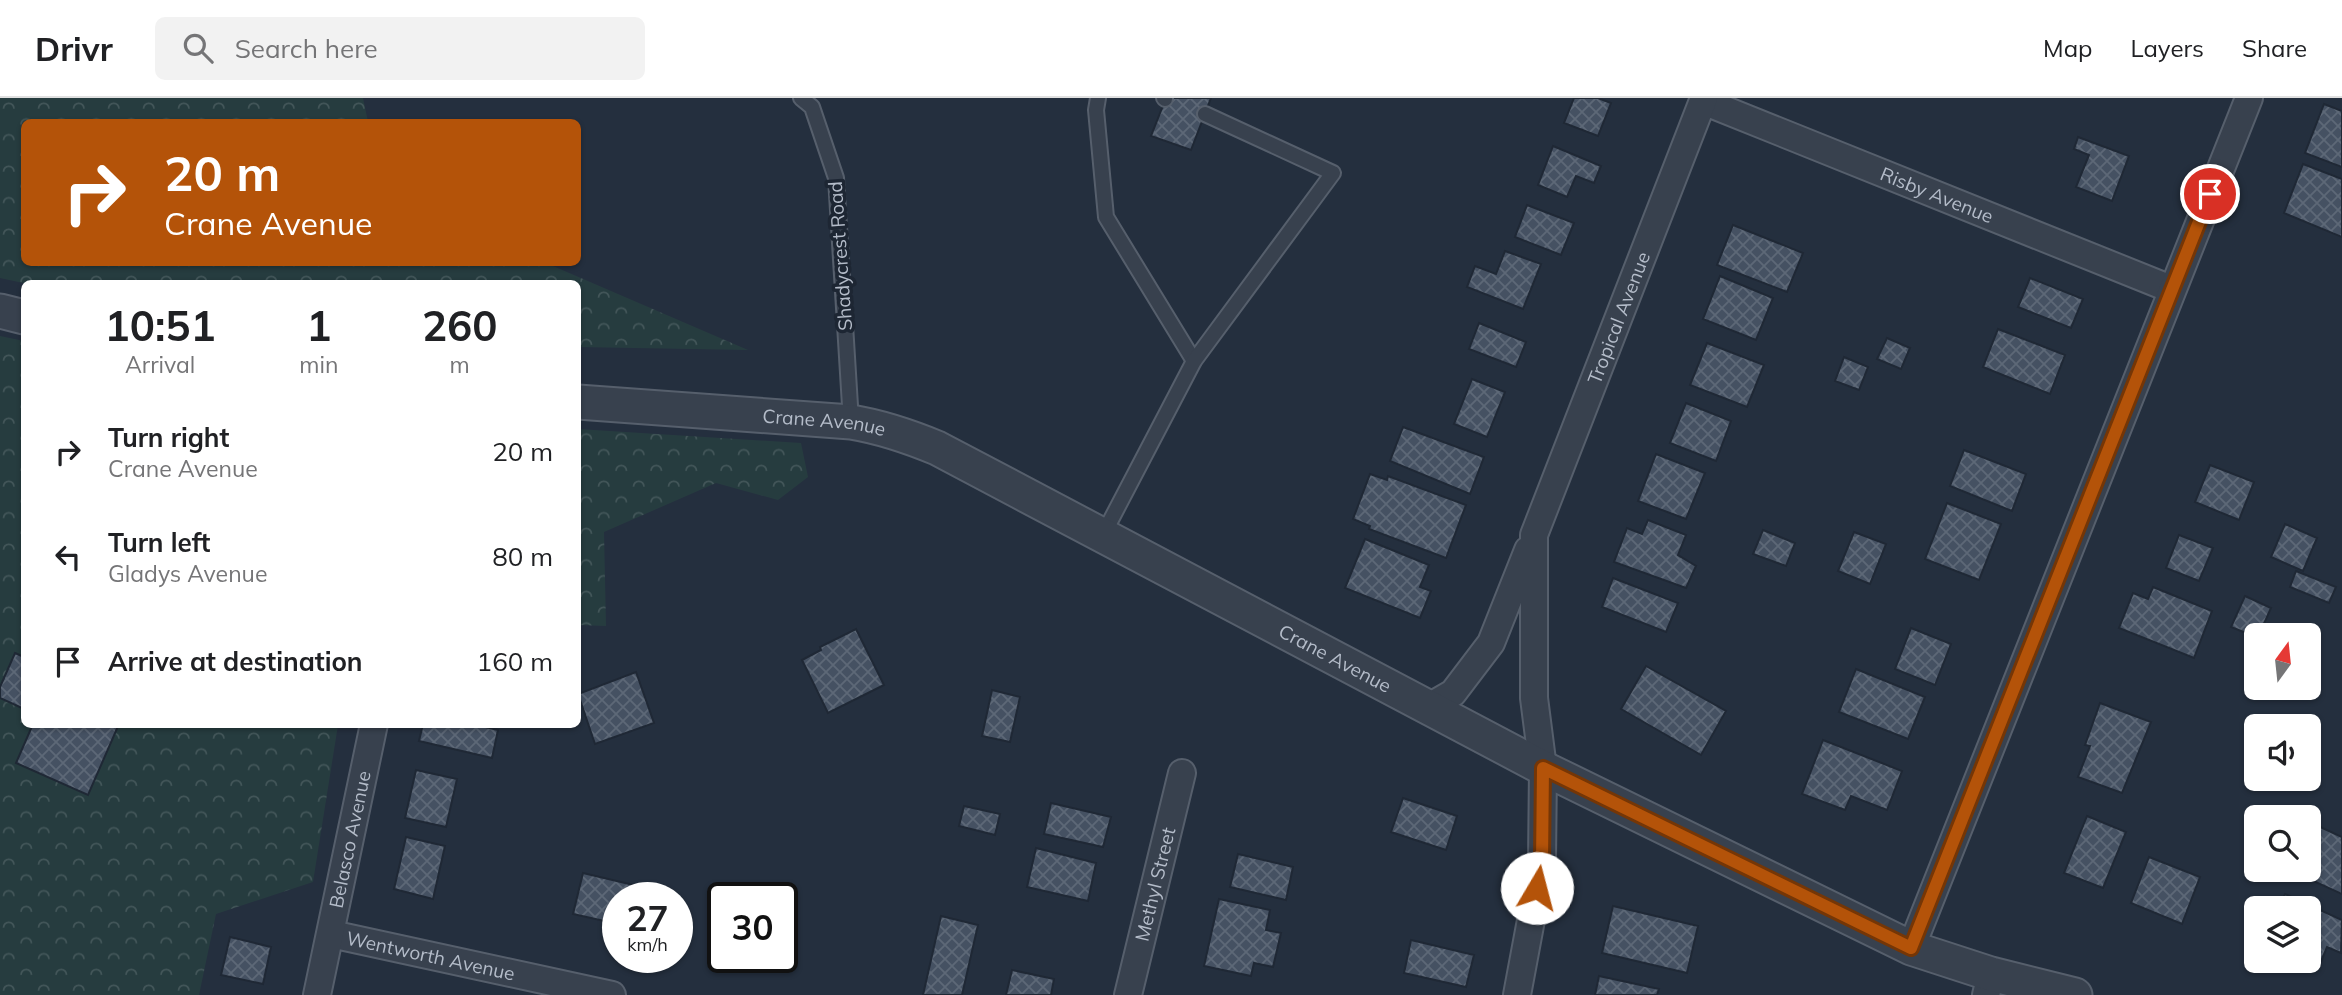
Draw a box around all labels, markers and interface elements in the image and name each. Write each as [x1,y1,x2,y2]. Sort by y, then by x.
search box [155,17,645,80]
text: Drivr [35,28,113,69]
icon: search [179,29,217,67]
text: Search here [235,32,378,65]
text: Map [2043,33,2092,63]
text: Layers [2130,33,2204,63]
text: Share [2242,33,2307,63]
text: 20 m [164,142,280,203]
icon: right [49,147,140,238]
street label: Risby Avenue [1877,161,1997,228]
pin [2180,164,2240,224]
icon: arrive [2191,175,2229,213]
street label: Shadycrest Road [823,180,857,332]
text: Crane Avenue [164,203,373,243]
street label: Tropical Avenue [1582,248,1655,387]
text: 10:51 [105,299,216,352]
text: 1 [306,299,331,352]
text: 260 [422,299,497,352]
text: Arrival [125,350,195,379]
text: min [299,350,338,379]
text: m [450,350,470,379]
street label: Crane Avenue [762,404,888,441]
text: Turn right [108,421,229,454]
icon: right [49,433,87,471]
text: 20 m [492,435,553,468]
text: Crane Avenue [108,454,258,483]
text: Turn left [108,526,210,559]
icon: left [49,538,87,576]
text: 80 m [492,540,553,573]
text: Gladys Avenue [108,559,267,588]
street label: Crane Avenue [1275,619,1396,698]
north arrow [2244,623,2320,700]
map controls [2244,623,2321,973]
icon: arrive [49,643,87,681]
text: Arrive at destination [108,645,363,678]
text: 160 m [477,645,553,678]
button: sound [2244,714,2321,791]
street label: Belasco Avenue [324,768,376,910]
button: search [2244,805,2321,882]
street label: Methyl Street [1130,824,1180,944]
position arrow [1500,851,1574,925]
speed limit sign: 30 [707,882,798,973]
text: 27 [626,896,669,940]
button: layers [2244,896,2321,973]
street label: Wentworth Avenue [344,926,517,986]
text: km/h [627,933,668,956]

